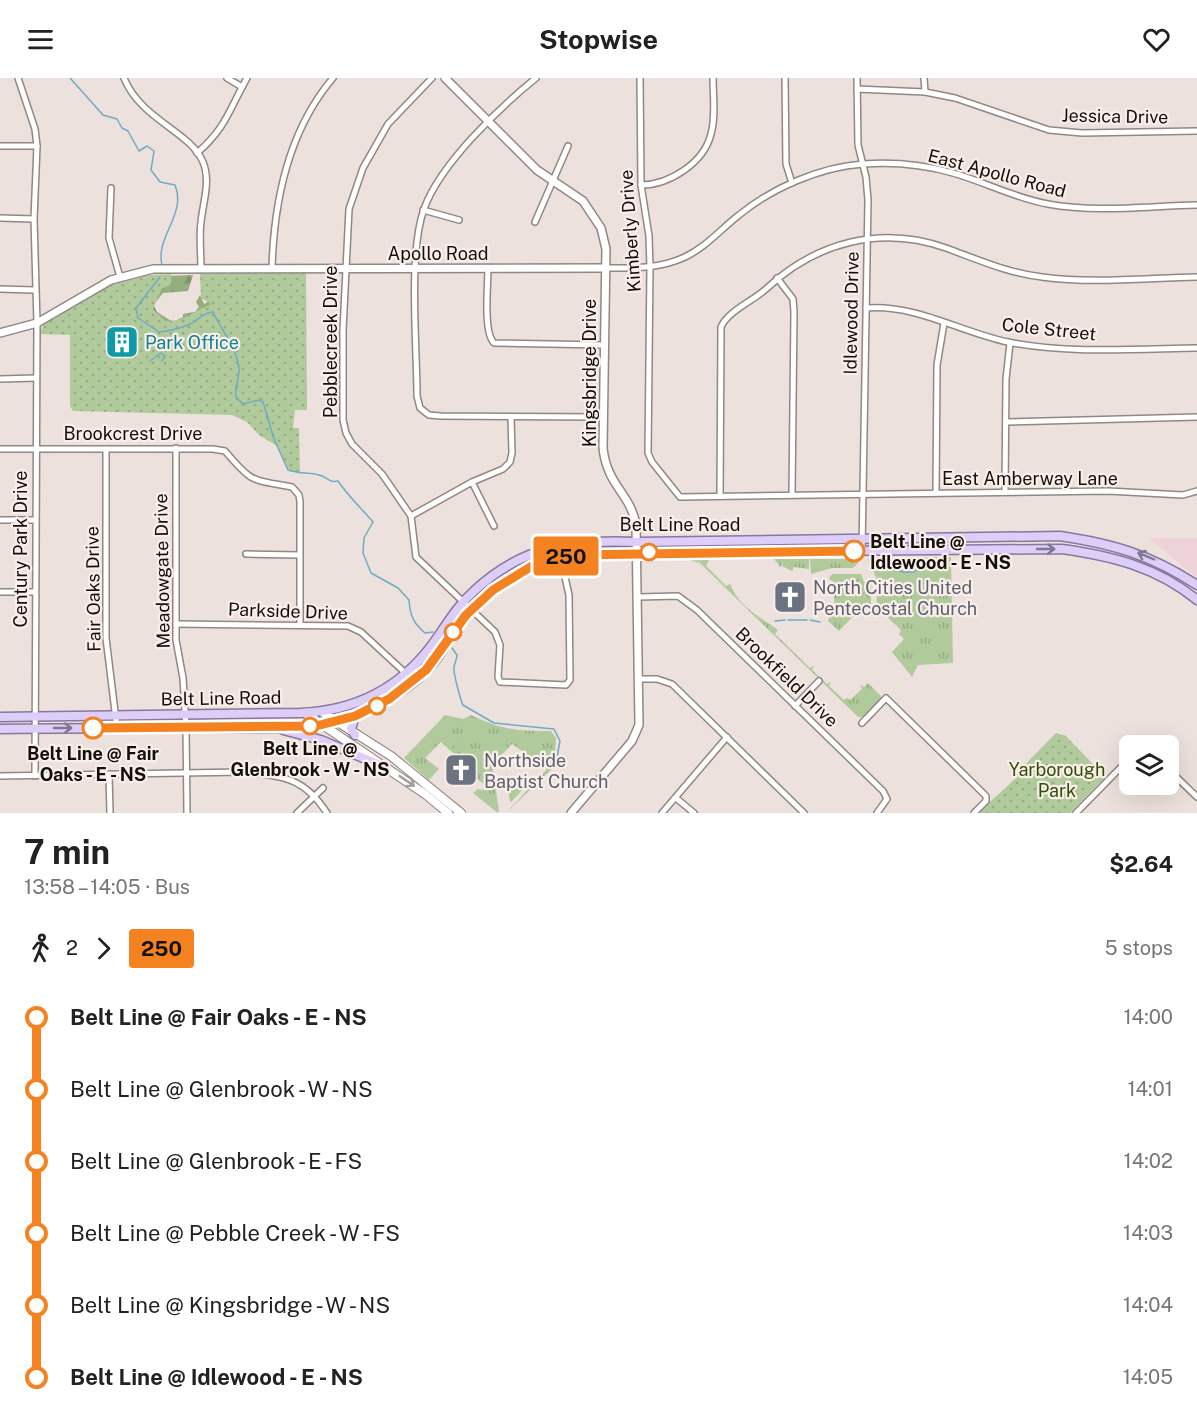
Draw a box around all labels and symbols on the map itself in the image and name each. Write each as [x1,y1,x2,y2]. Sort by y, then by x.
street label: Jessica Drive [1061,105,1169,127]
street label: East Apollo Road [926,144,1068,202]
street label: Kimberly Drive [615,169,645,293]
street label: Apollo Road [388,243,488,264]
street label: Idlewood Drive [839,251,863,375]
street label: Pebblecreek Drive [320,266,341,418]
street label: Kingsbridge Drive [579,299,600,447]
street label: Cole Street [1001,314,1097,344]
building icon: Park Office [104,324,140,360]
place label: Park Office [145,332,239,353]
street label: Brookcrest Drive [63,423,203,444]
street label: East Amberway Lane [942,468,1118,489]
street label: Century Park Drive [10,470,31,628]
street label: Meadowgate Drive [150,493,174,649]
street label: Belt Line Road [620,514,740,535]
street label: Fair Oaks Drive [81,526,105,652]
place label: Belt Line @ Idlewood - E - NS [870,531,1011,573]
line badge: 250 [532,536,600,576]
marker: Belt Line @ Idlewood - E - NS [843,540,865,562]
unlabelled marker [640,543,658,561]
one-way arrow [1036,543,1056,555]
one-way arrow [1138,550,1156,561]
place label: North Cities United Pentecostal Church [813,577,977,619]
church icon: North Cities United Pentecostal Church [772,579,808,615]
street label: Parkside Drive [228,598,348,624]
unlabelled marker [444,623,462,641]
street label: Brookfield Drive [731,623,843,731]
street label: Belt Line Road [160,686,282,710]
unlabelled marker [368,697,386,715]
marker: Belt Line @ Fair Oaks - E - NS [82,717,104,739]
marker: Belt Line @ Glenbrook - W - NS [301,717,319,735]
one-way arrow [52,722,72,734]
place label: Belt Line @ Glenbrook - W - NS [231,738,389,780]
place label: Belt Line @ Fair Oaks - E - NS [27,743,160,785]
place label: Northside Baptist Church [484,750,608,792]
church icon: Northside Baptist Church [443,752,479,788]
park label: Yarborough Park [1009,759,1105,801]
one-way arrow [398,775,415,788]

